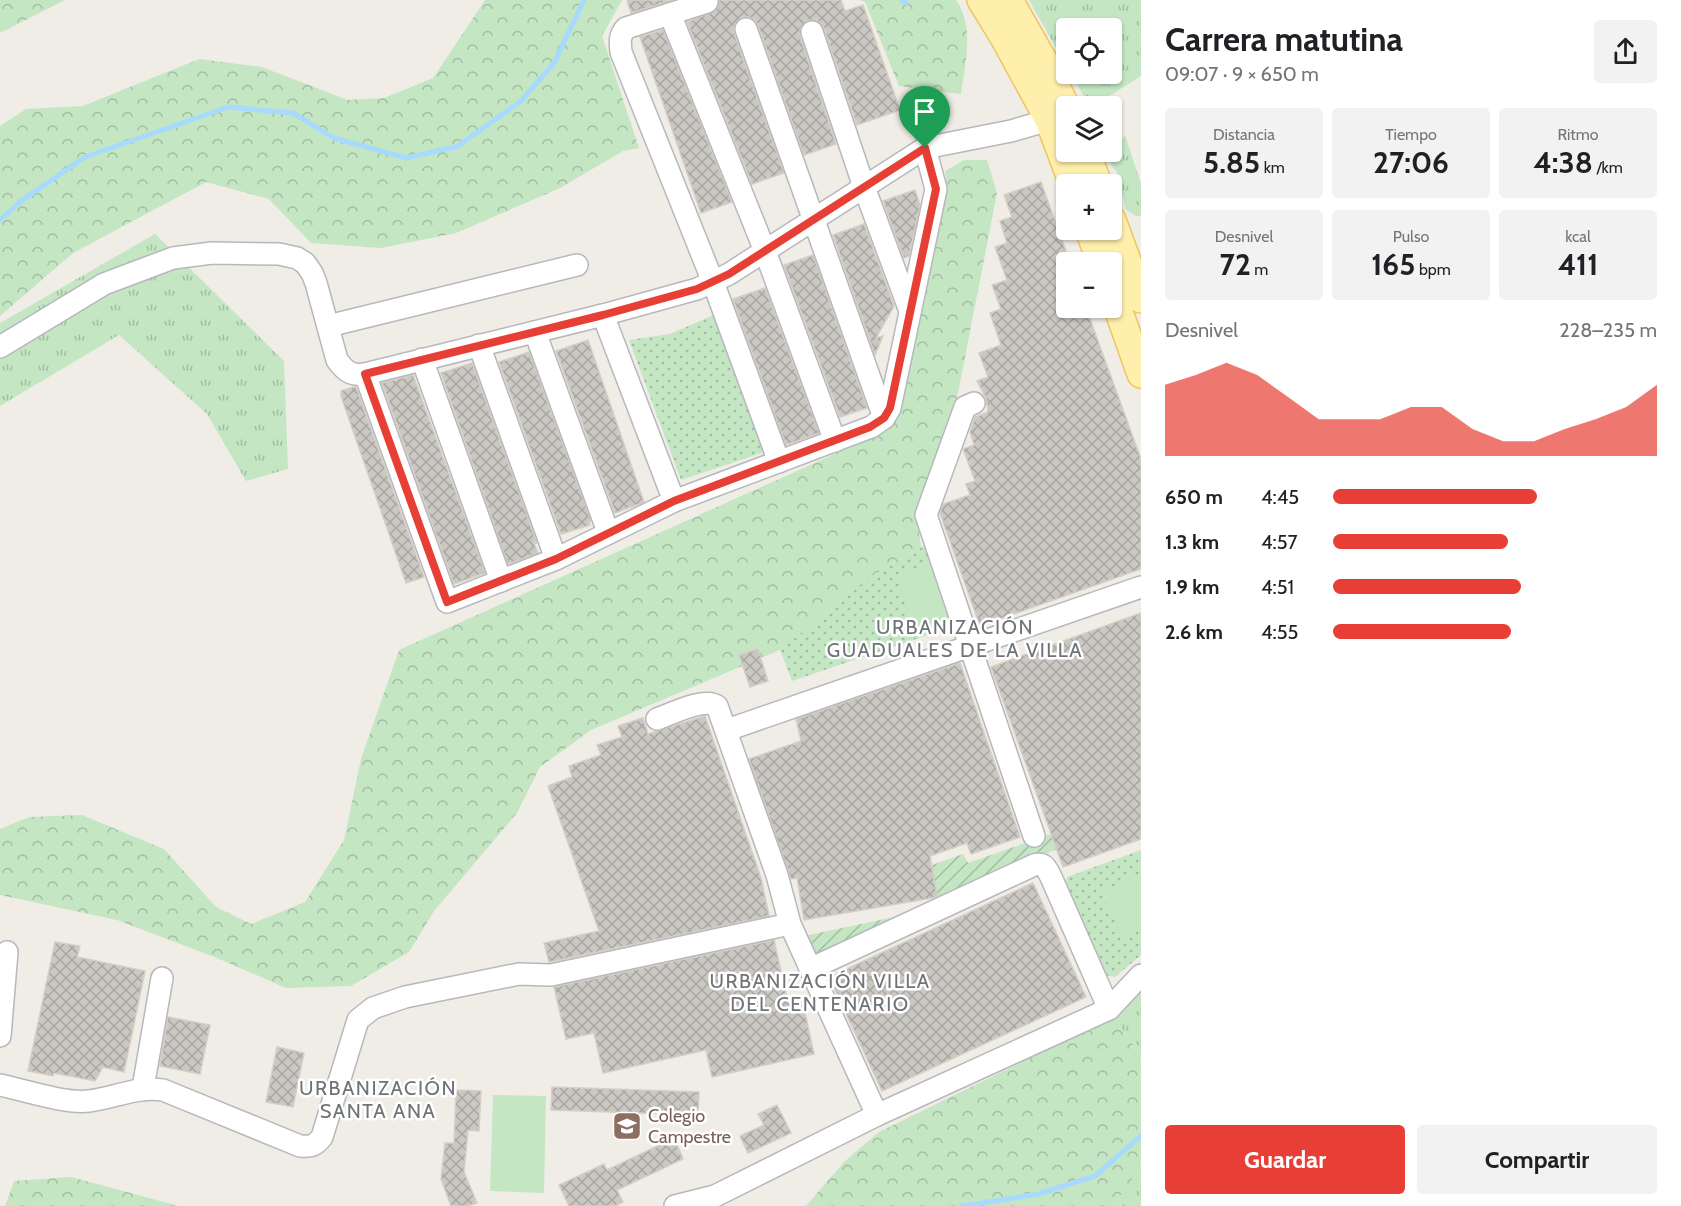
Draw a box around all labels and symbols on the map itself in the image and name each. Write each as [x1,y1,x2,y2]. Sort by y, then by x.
pin [899,86,950,148]
district label: URBANIZACIÓN GUADUALES DE LA VILLA [827,615,1083,662]
district label: URBANIZACIÓN VILLA DEL CENTENARIO [709,969,931,1016]
district label: URBANIZACIÓN SANTA ANA [299,1076,457,1123]
place label: Colegio Campestre [648,1105,731,1148]
school or university icon: Colegio Campestre [611,1110,643,1142]

